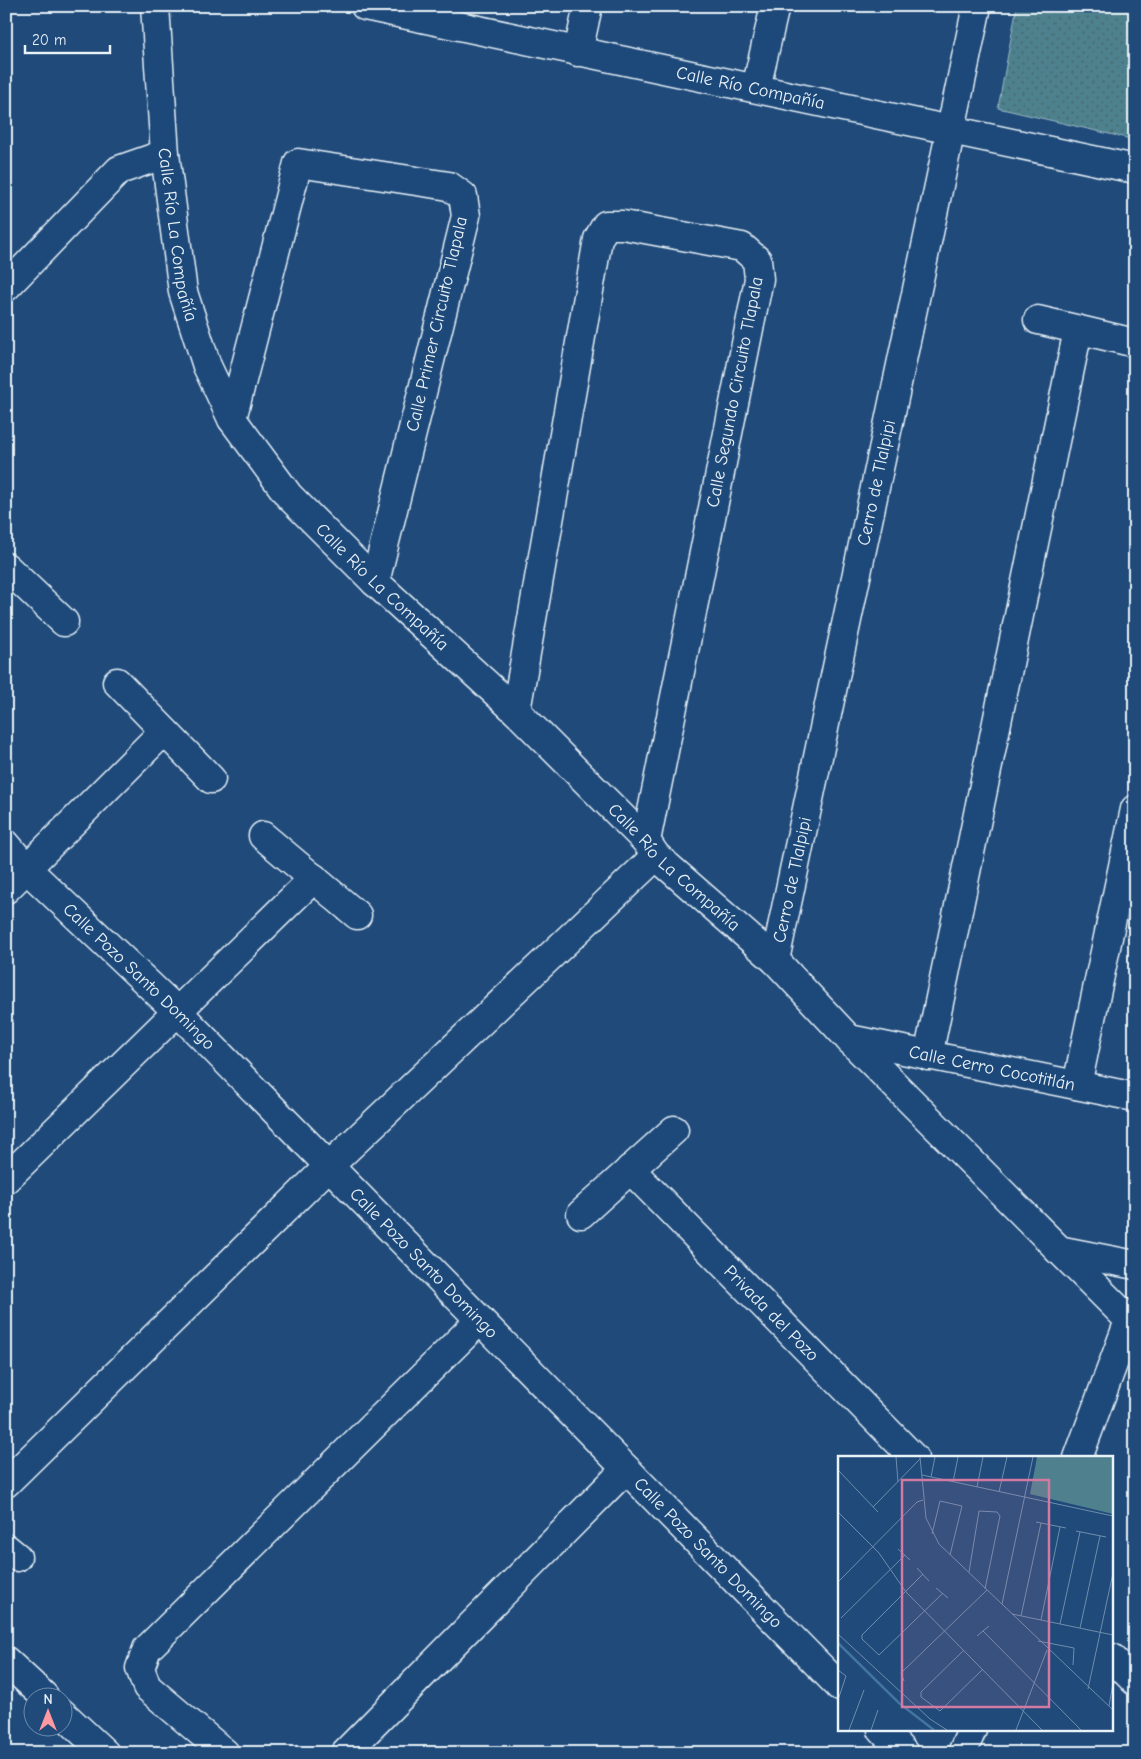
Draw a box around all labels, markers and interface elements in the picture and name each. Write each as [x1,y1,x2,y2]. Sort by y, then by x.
scale bar [25,22,110,54]
text: 20 m [32,31,66,49]
street label: Calle Río Compañía [674,62,827,114]
street label: Calle Río La Compañía [154,147,202,324]
street label: Calle Primer Circuito Tlapala [402,214,472,434]
street label: Calle Segundo Circuito Tlapala [702,275,768,509]
street label: Cerro de Tlalpipi [853,418,900,547]
street label: Calle Río La Compañía [312,519,453,655]
street label: Calle Río La Compañía [604,799,745,935]
street label: Cerro de Tlalpipi [768,815,816,945]
street label: Calle Pozo Santo Domingo [59,898,220,1054]
street label: Calle Cerro Cocotitlán [907,1041,1077,1095]
street label: Calle Pozo Santo Domingo [346,1183,503,1343]
street label: Privada del Pozo [720,1261,823,1366]
inset map [838,1456,1114,1732]
street label: Calle Pozo Santo Domingo [630,1473,787,1633]
north arrow [22,1686,72,1736]
text: N [43,1691,53,1708]

